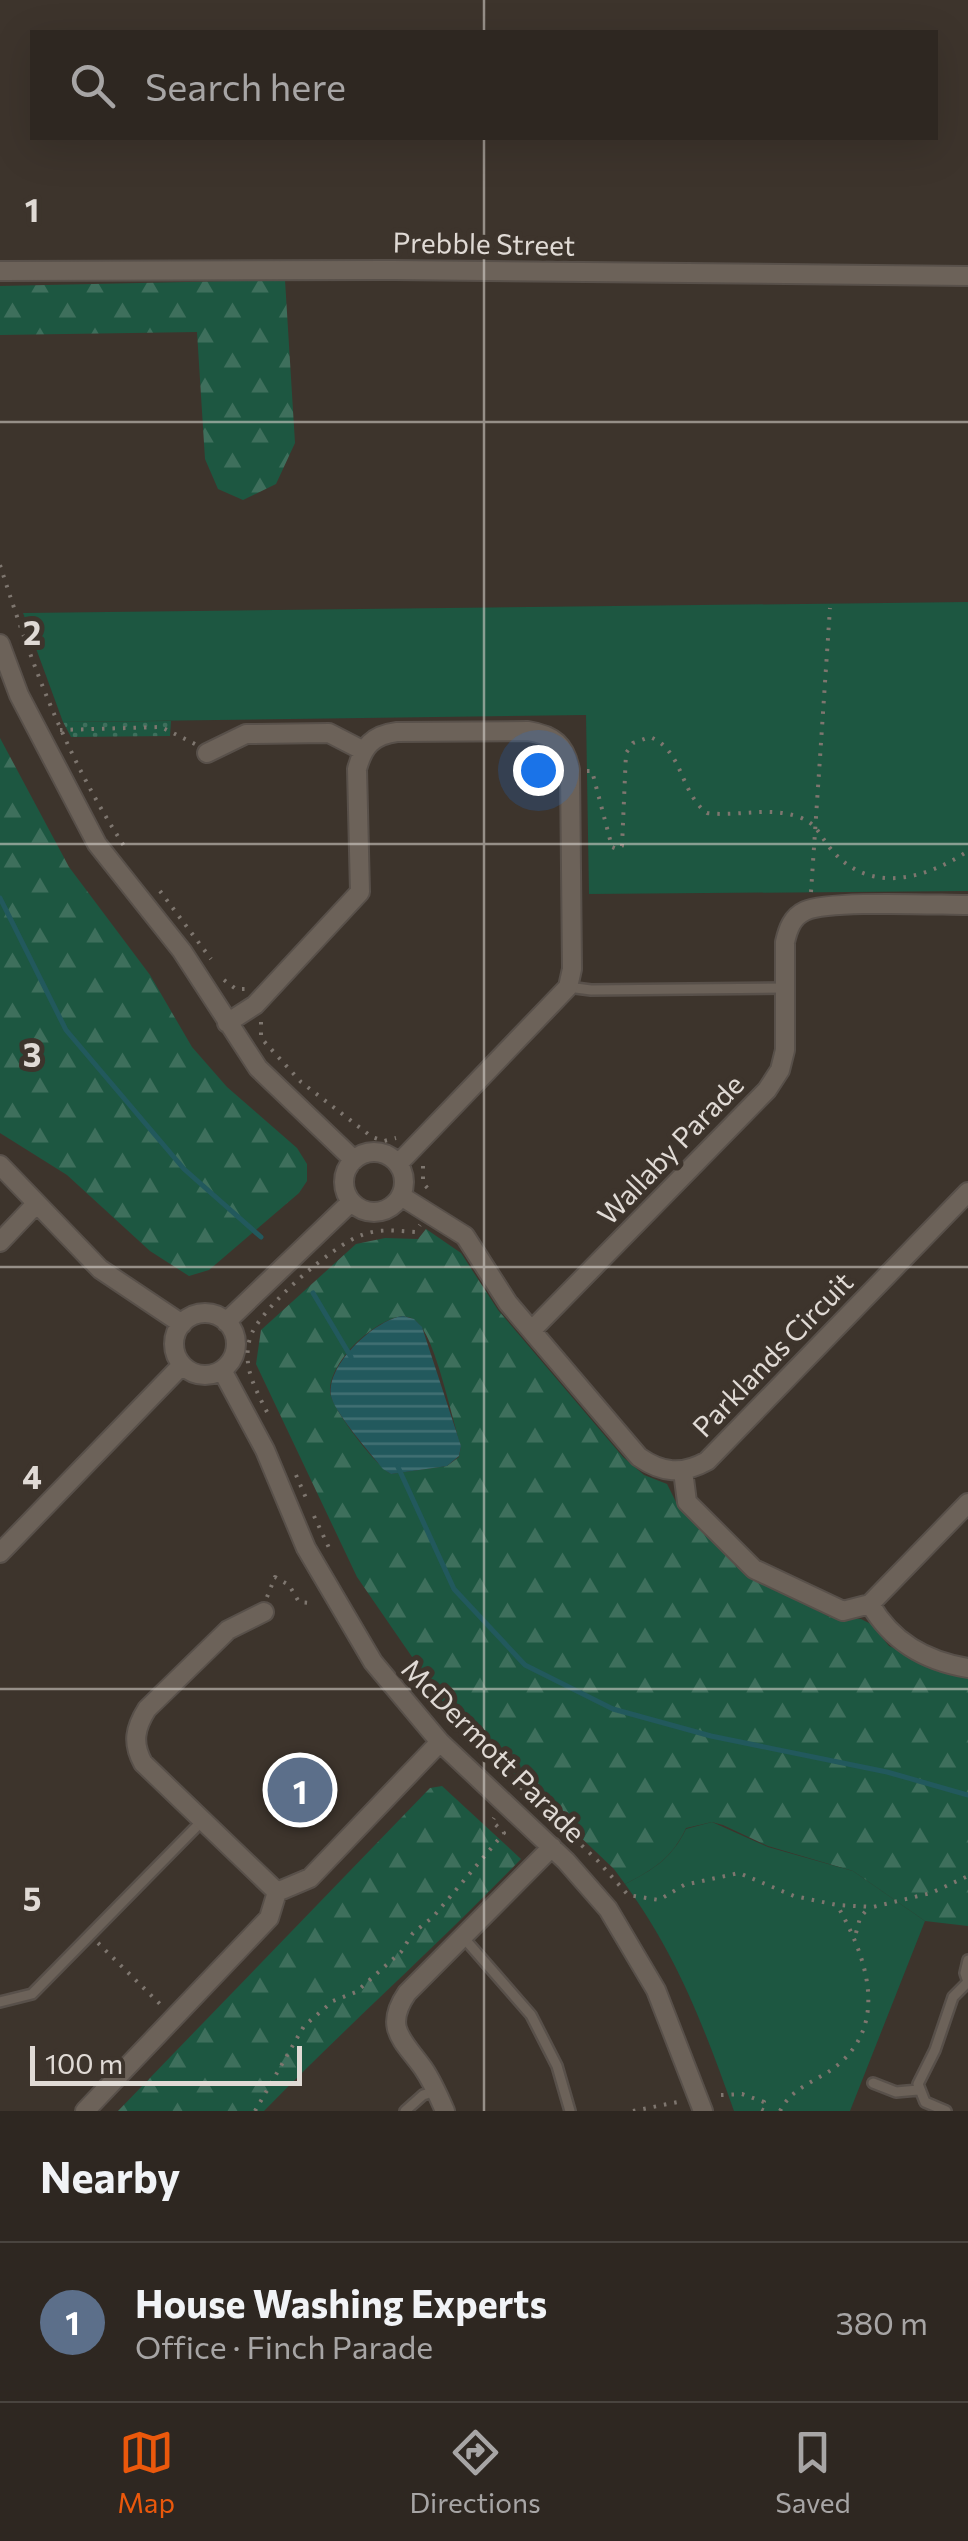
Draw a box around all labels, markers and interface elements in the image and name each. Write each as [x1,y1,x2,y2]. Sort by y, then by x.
search box [30,30,938,140]
icon: search [65,58,120,113]
text: Search here [145,62,346,109]
text: 1 [25,189,39,229]
street label: Prebble Street [392,224,576,262]
text: 2 [23,612,41,652]
your location [513,745,564,796]
text: 3 [23,1034,41,1074]
street label: Wallaby Parade [590,1067,750,1231]
street label: Parklands Circuit [685,1265,859,1443]
text: 4 [22,1456,42,1496]
street label: McDermott Parade [395,1651,593,1849]
pin: 1 [268,1752,332,1828]
text: 5 [23,1878,41,1918]
scale bar [30,2041,302,2086]
text: 100 m [45,2046,123,2080]
text: Nearby [40,2150,180,2202]
text: House Washing Experts [135,2279,547,2326]
text: 1 [65,2302,80,2342]
text: 380 m [835,2302,928,2342]
text: Office · Finch Parade [135,2326,433,2366]
tab: Map [117,2425,175,2519]
tab: Directions [409,2425,541,2519]
tab: Saved [775,2425,851,2519]

